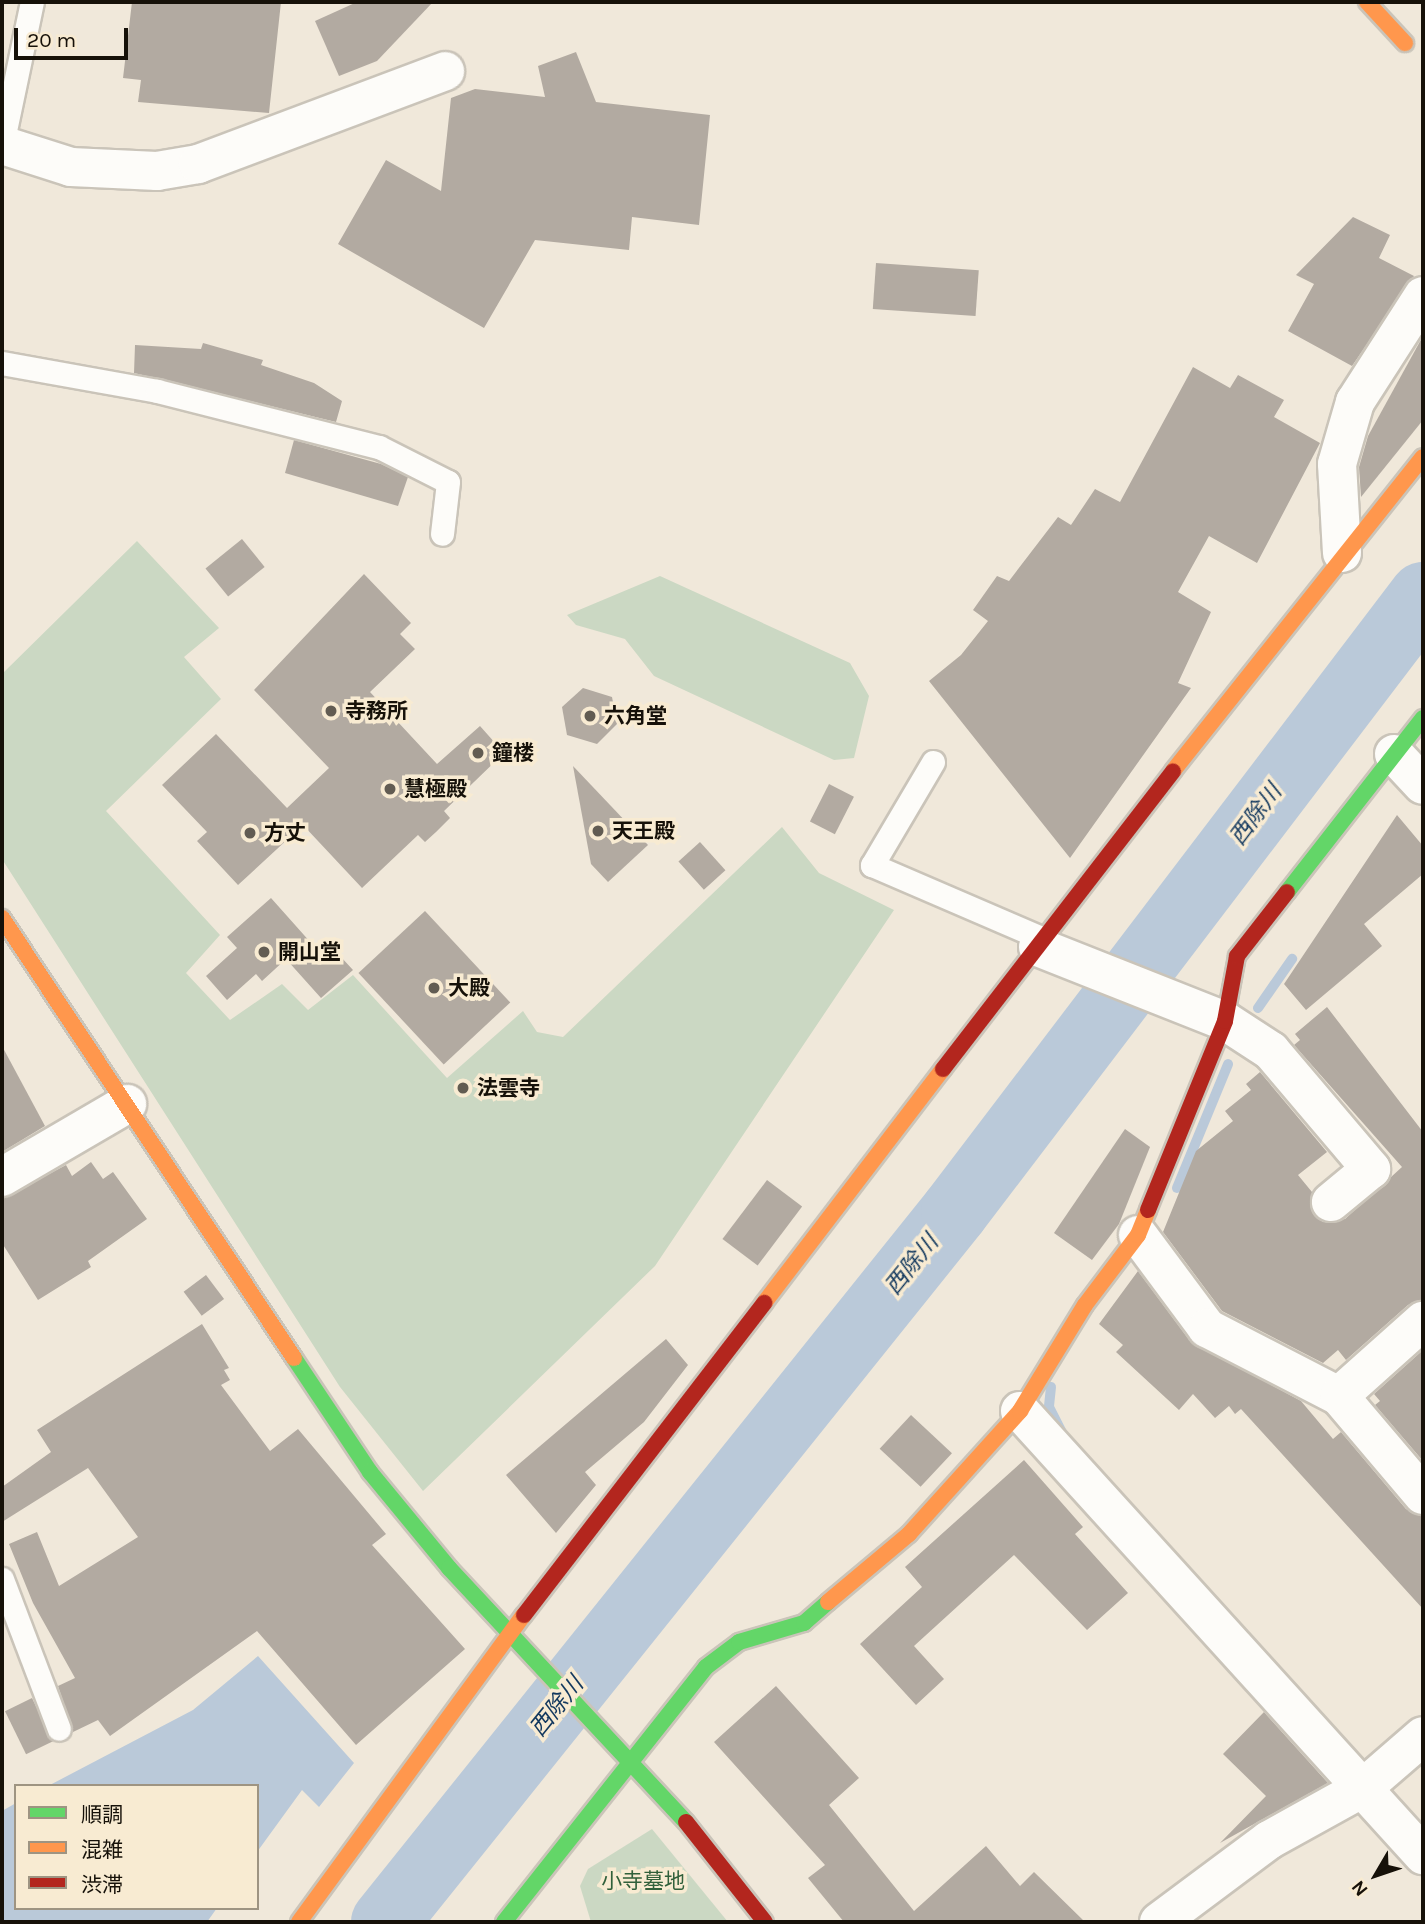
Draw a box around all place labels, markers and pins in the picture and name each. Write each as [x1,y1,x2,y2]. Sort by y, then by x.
place label: 寺務所 [345,698,408,724]
marker: 寺務所 [323,703,339,719]
place label: 六角堂 [604,703,667,729]
marker: 六角堂 [582,708,598,724]
place label: 鐘楼 [492,740,534,766]
marker: 鐘楼 [470,745,486,761]
place label: 慧極殿 [404,776,467,802]
marker: 慧極殿 [382,781,398,797]
place label: 天王殿 [612,818,675,844]
place label: 方丈 [264,820,306,846]
marker: 天王殿 [590,823,606,839]
marker: 方丈 [242,825,258,841]
place label: 開山堂 [278,939,341,965]
marker: 開山堂 [256,944,272,960]
place label: 大殿 [448,975,490,1001]
marker: 大殿 [426,980,442,996]
place label: 法雲寺 [477,1075,540,1101]
marker: 法雲寺 [455,1080,471,1096]

